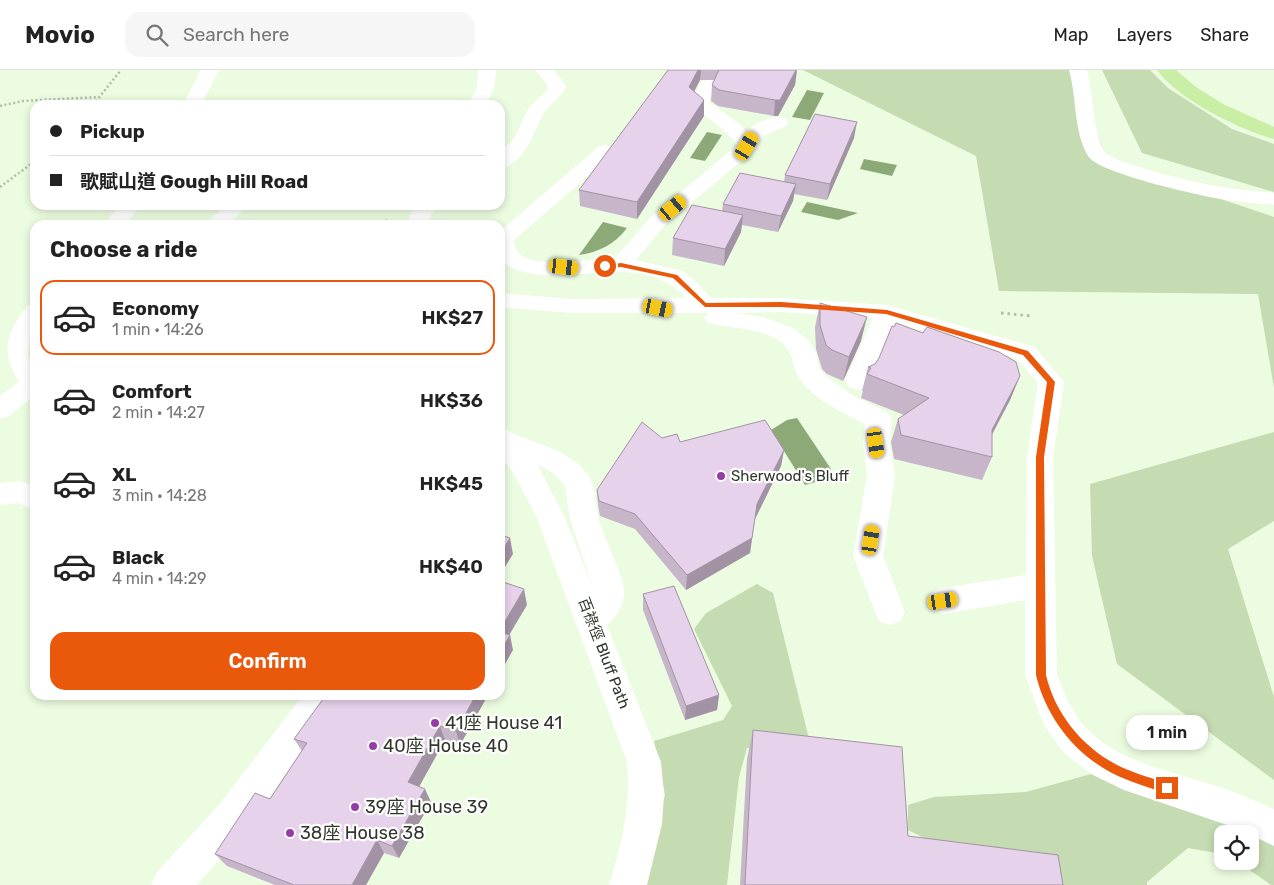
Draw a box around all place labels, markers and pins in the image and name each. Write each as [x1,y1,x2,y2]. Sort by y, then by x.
place label: Sherwood's Bluff [731,467,850,485]
marker: Sherwood's Bluff [715,470,727,482]
place label: 41座 House 41 [445,712,562,734]
marker: 41座 House 41 [429,717,441,729]
place label: 40座 House 40 [383,735,508,757]
marker: 40座 House 40 [367,740,379,752]
place label: 39座 House 39 [365,796,488,818]
marker: 39座 House 39 [349,801,361,813]
place label: 38座 House 38 [300,822,425,844]
marker: 38座 House 38 [284,827,296,839]

